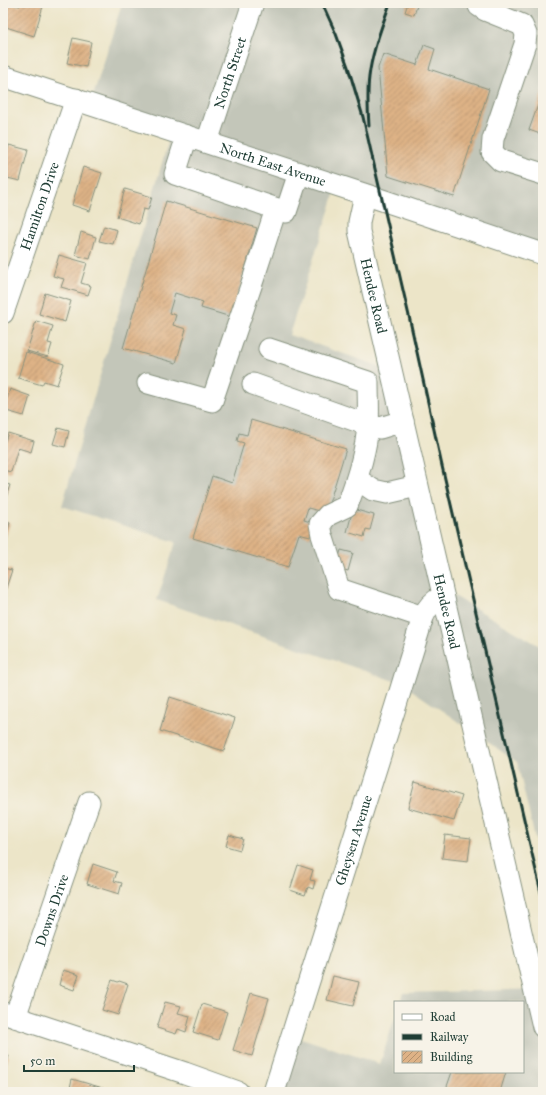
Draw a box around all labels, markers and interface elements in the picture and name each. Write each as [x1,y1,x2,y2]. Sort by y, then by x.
street label: North Street [211,35,250,111]
street label: North East Avenue [217,139,328,190]
street label: Hamilton Drive [17,160,63,253]
street label: Hendee Road [357,256,390,335]
street label: Hendee Road [429,572,463,651]
street label: Gheysen Avenue [332,793,376,888]
street label: Downs Drive [32,872,73,949]
legend [394,1001,524,1073]
text: Road [430,1010,456,1024]
text: Railway [430,1030,469,1044]
scale bar [24,1047,134,1073]
text: Building [430,1050,473,1065]
text: 50 m [30,1054,55,1068]

